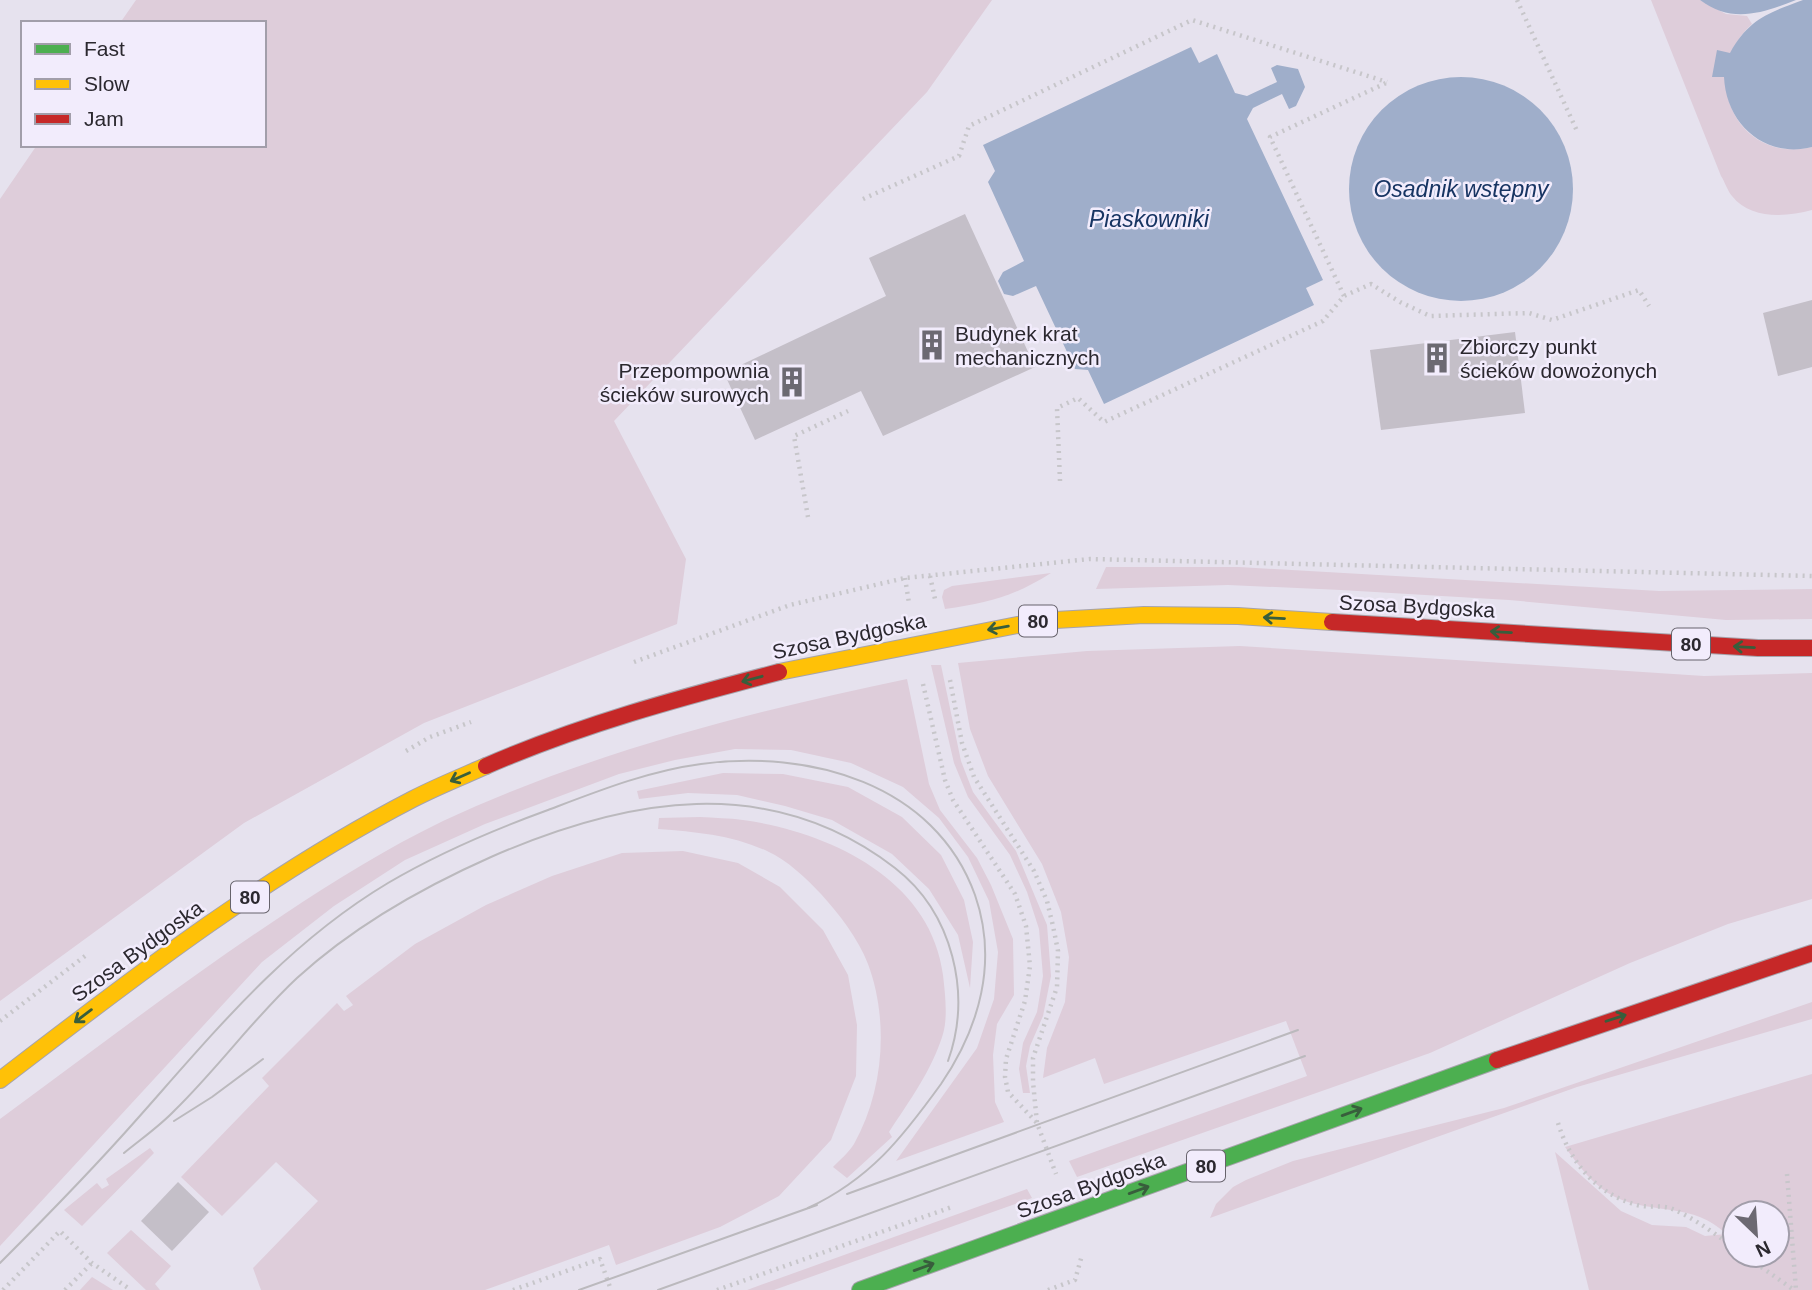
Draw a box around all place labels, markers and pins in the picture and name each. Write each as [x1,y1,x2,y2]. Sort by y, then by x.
place label: Budynek krat mechanicznych [955,322,1100,369]
building icon: Budynek krat mechanicznych [915,328,949,362]
place label: Zbiorczy punkt ścieków dowożonych [1460,335,1657,382]
building icon: Zbiorczy punkt ścieków dowożonych [1420,341,1454,375]
place label: Przepompownia ścieków surowych [600,359,769,406]
building icon: Przepompownia ścieków surowych [775,365,809,399]

